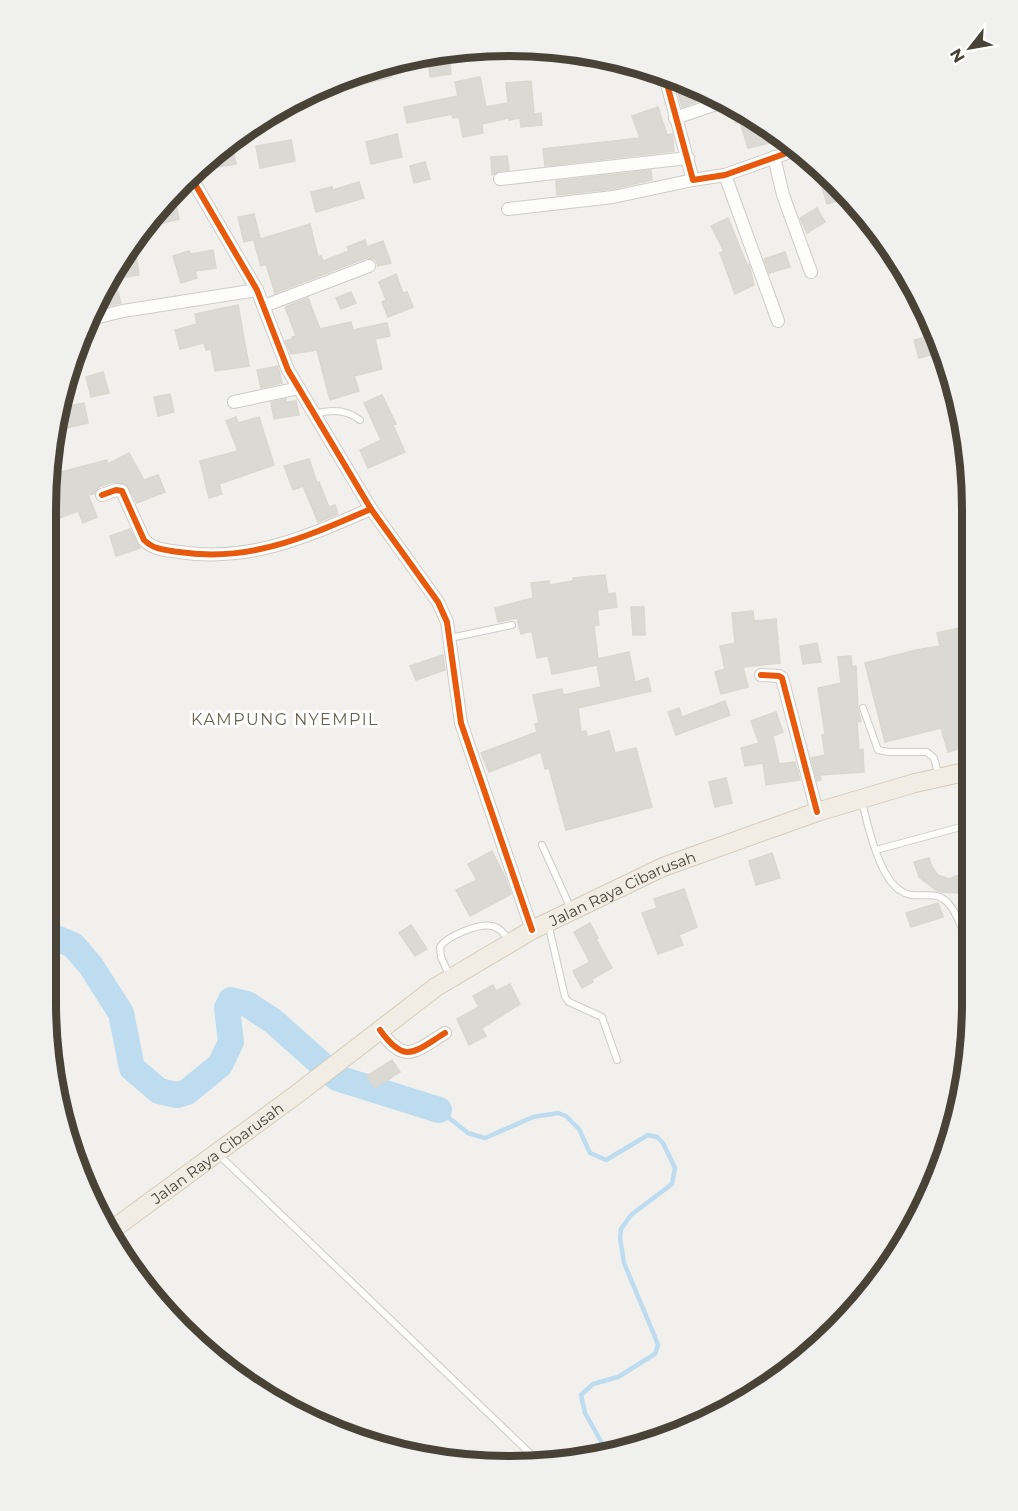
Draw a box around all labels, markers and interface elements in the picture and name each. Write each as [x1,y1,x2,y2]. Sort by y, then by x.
north arrow [940,18,1000,78]
text: N [946,45,969,66]
district label: KAMPUNG NYEMPIL [191,710,379,729]
street label: Jalan Raya Cibarusah [545,847,698,930]
street label: Jalan Raya Cibarusah [146,1098,287,1208]

